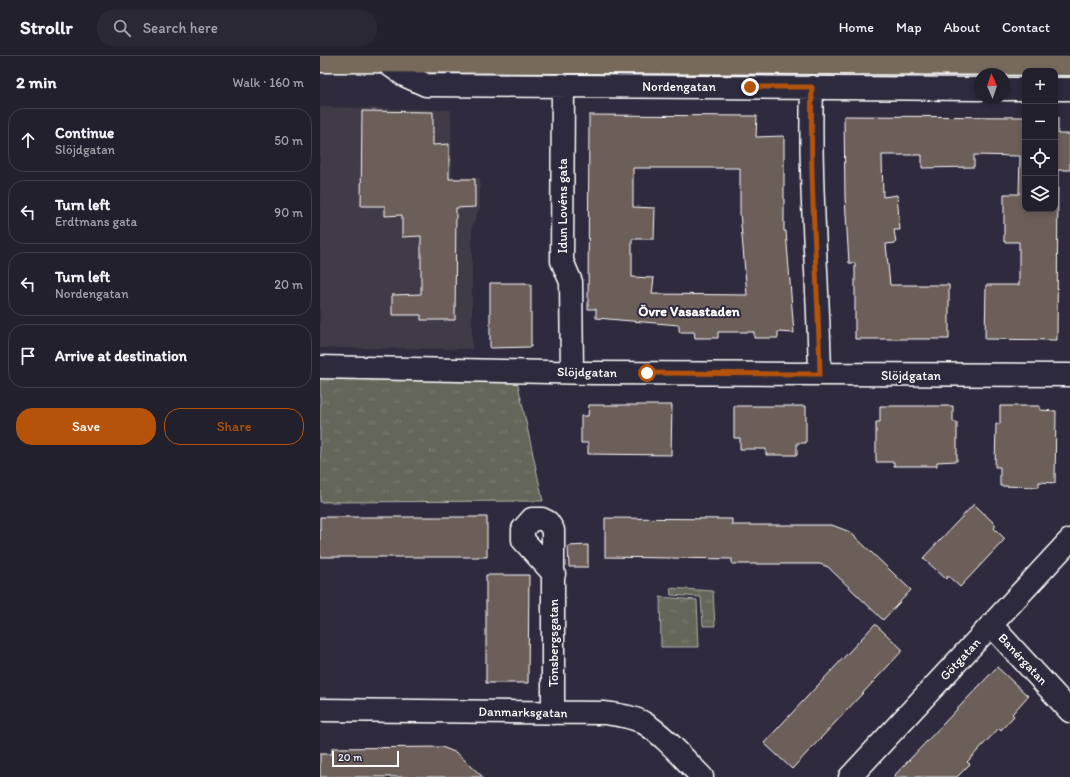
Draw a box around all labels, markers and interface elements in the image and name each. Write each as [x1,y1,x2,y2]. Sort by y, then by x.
search box [97,10,377,46]
text: Strollr [20,16,73,39]
icon: search [111,17,133,39]
text: Search here [143,19,218,37]
text: Home [839,19,874,36]
text: Map [896,19,922,36]
text: About [944,19,980,36]
text: Contact [1002,19,1050,36]
north arrow [974,68,1010,104]
map controls [1022,68,1058,212]
button: + [1022,68,1058,104]
text: 2 min [16,72,56,92]
text: Walk · 160 m [233,75,304,90]
route end [741,78,759,96]
street label: Nordengatan [642,79,716,94]
button: − [1022,104,1058,140]
text: Continue [55,124,114,142]
icon: ahead [17,129,39,151]
text: 50 m [274,133,303,148]
button: locate [1022,140,1058,176]
text: Slöjdgatan [55,142,115,157]
street label: Idun Lovéns gata [555,158,570,254]
button: layers [1022,176,1058,212]
text: Turn left [55,196,110,214]
icon: left [17,201,39,223]
text: 90 m [274,205,303,220]
text: Erdtmans gata [55,214,137,229]
text: Turn left [55,268,110,286]
icon: left [17,273,39,295]
text: 20 m [274,277,303,292]
text: Nordengatan [55,286,129,301]
district label: Övre Vasastaden [638,303,740,320]
icon: arrive [17,345,39,367]
text: Arrive at destination [55,347,187,365]
street label: Slöjdgatan [557,364,618,380]
route start [638,364,656,382]
street label: Slöjdgatan [881,368,942,383]
button: Save [16,408,156,445]
button: Share [164,408,304,445]
street label: Tönsbergsgatan [546,598,561,687]
street label: Banérgatan [995,630,1051,688]
street label: Götgatan [937,634,984,683]
street label: Danmarksgatan [478,704,568,720]
scale bar [332,749,399,768]
text: 20 m [338,751,362,764]

